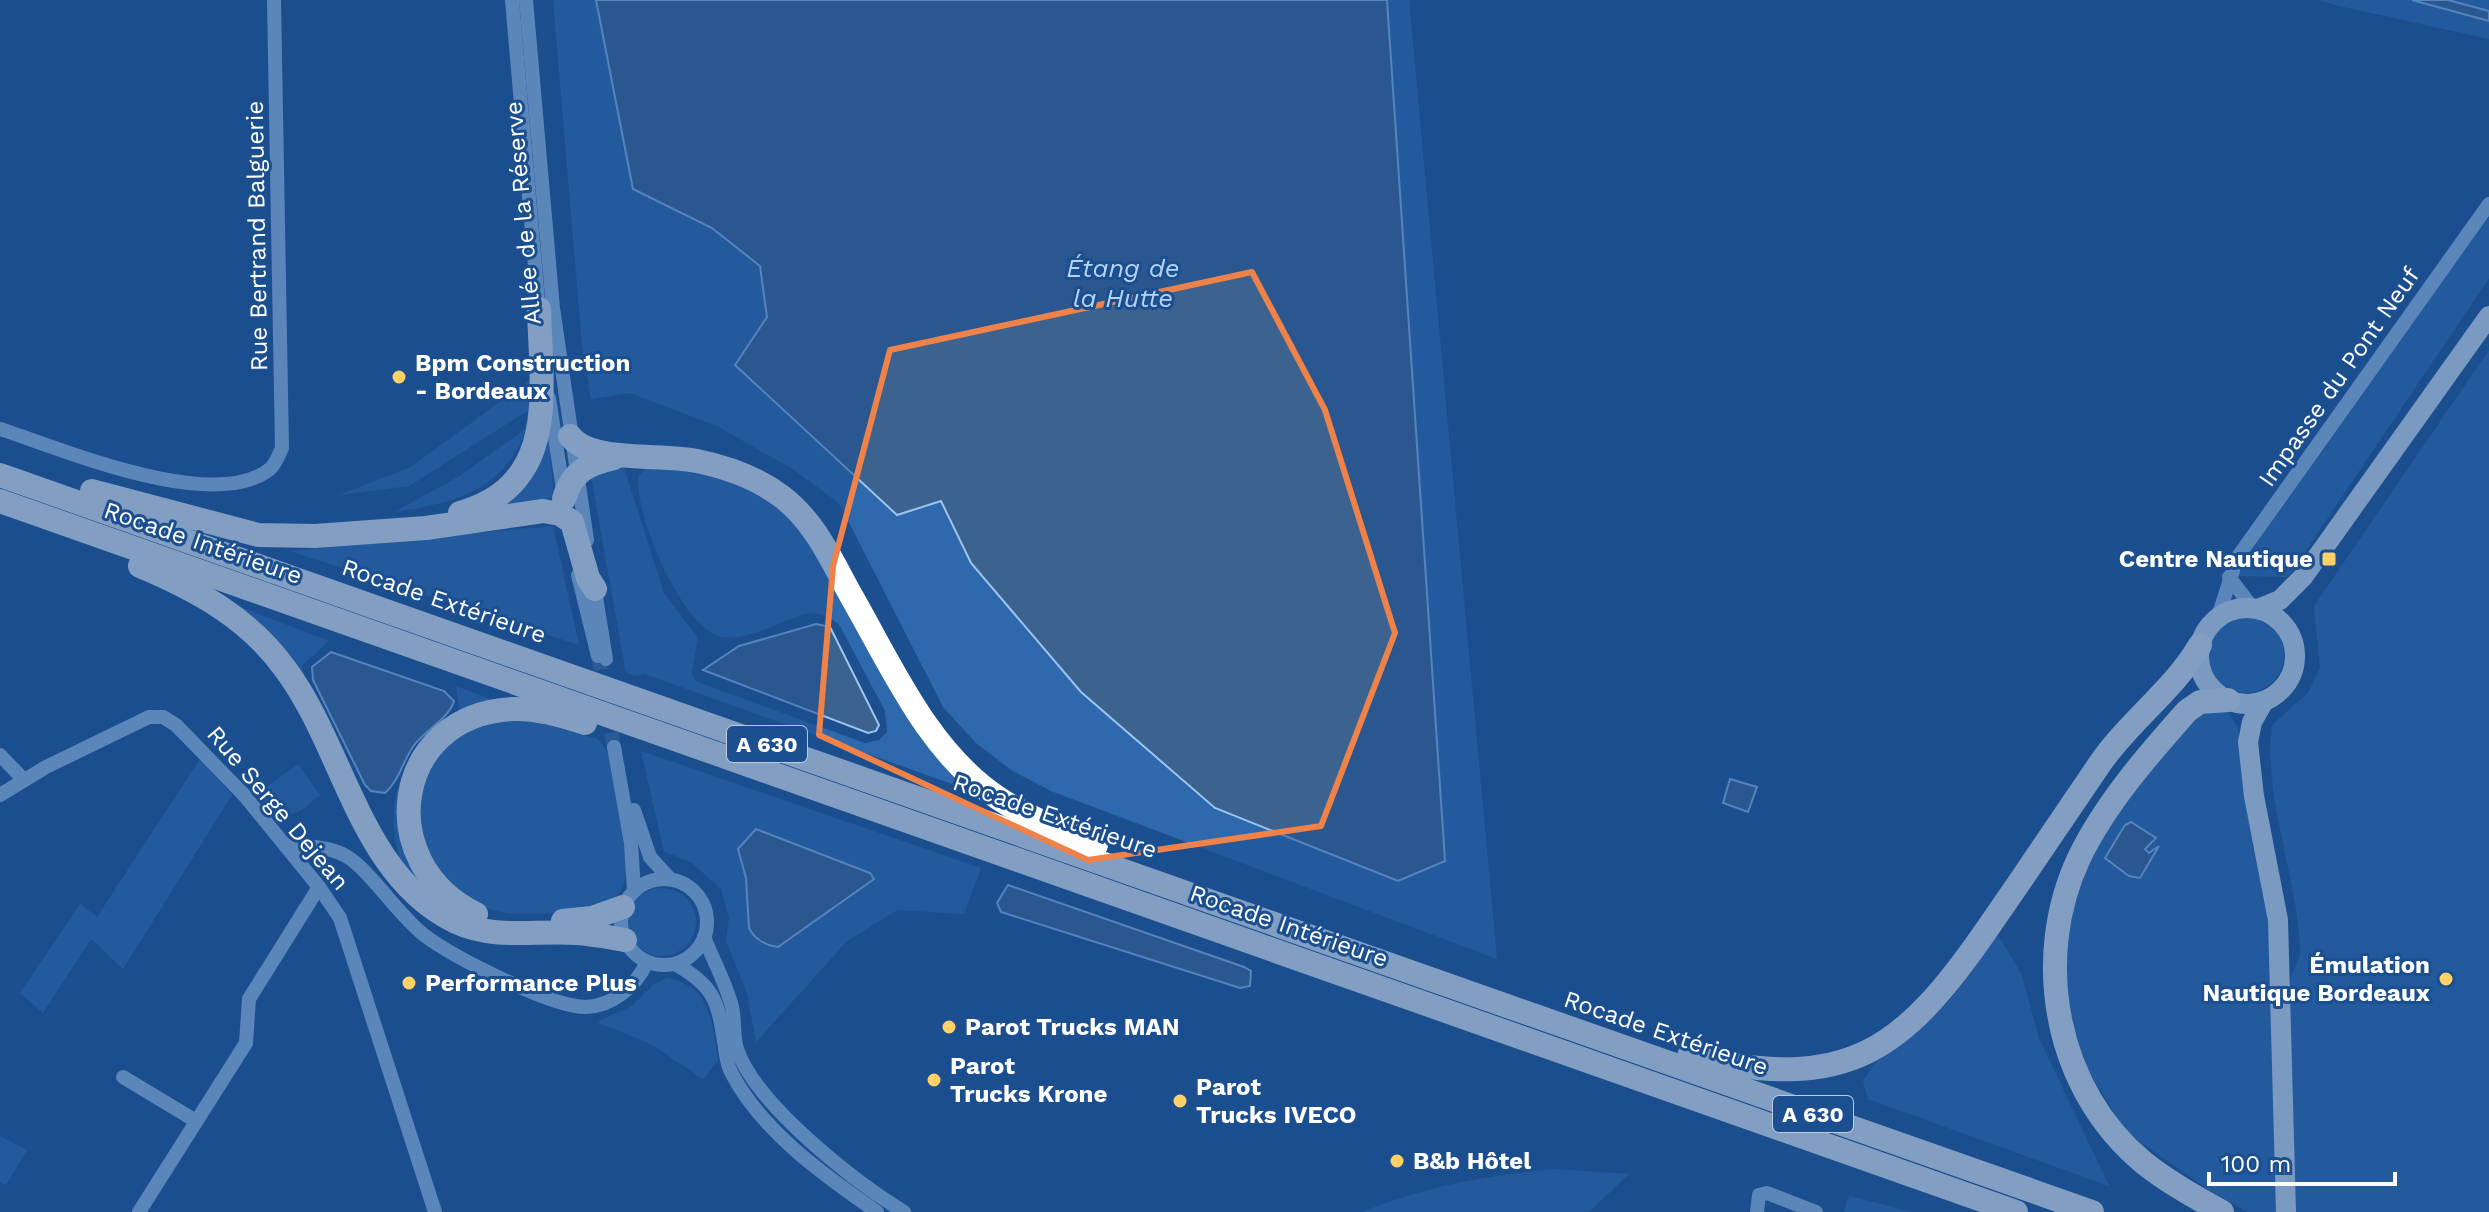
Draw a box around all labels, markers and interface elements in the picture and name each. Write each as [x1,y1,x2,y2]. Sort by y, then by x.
street label: Allée de la Réserve [499,100,547,326]
street label: Rue Bertrand Balguerie [241,101,273,371]
water label: Étang de la Hutte [1066,253,1180,313]
street label: Impasse du Pont Neuf [2253,262,2426,492]
place label: Bpm Construction - Bordeaux [415,349,630,405]
marker: Bpm Construction - Bordeaux [390,368,408,386]
street label: Rocade Intérieure [100,496,306,590]
place label: Centre Nautique [2119,545,2313,573]
marker: Centre Nautique [2320,550,2338,568]
street label: Rocade Extérieure [338,553,550,649]
street label: Rue Serge Dejean [201,720,355,896]
road number: A 630 [727,726,807,762]
street label: Rocade Extérieure [949,768,1161,864]
street label: Rocade Intérieure [1186,879,1392,973]
place label: Émulation Nautique Bordeaux [2203,951,2430,1007]
place label: Performance Plus [425,969,637,997]
marker: Émulation Nautique Bordeaux [2437,970,2455,988]
marker: Performance Plus [400,974,418,992]
street label: Rocade Extérieure [1560,985,1772,1081]
place label: Parot Trucks MAN [965,1013,1180,1041]
marker: Parot Trucks MAN [940,1018,958,1036]
place label: Parot Trucks Krone [950,1052,1107,1108]
marker: Parot Trucks Krone [925,1071,943,1089]
place label: Parot Trucks IVECO [1196,1073,1356,1129]
marker: Parot Trucks IVECO [1171,1092,1189,1110]
road number: A 630 [1773,1096,1853,1132]
scale bar [2209,1136,2395,1186]
place label: B&b Hôtel [1413,1147,1531,1175]
text: 100 m [2221,1150,2291,1178]
marker: B&b Hôtel [1388,1152,1406,1170]

